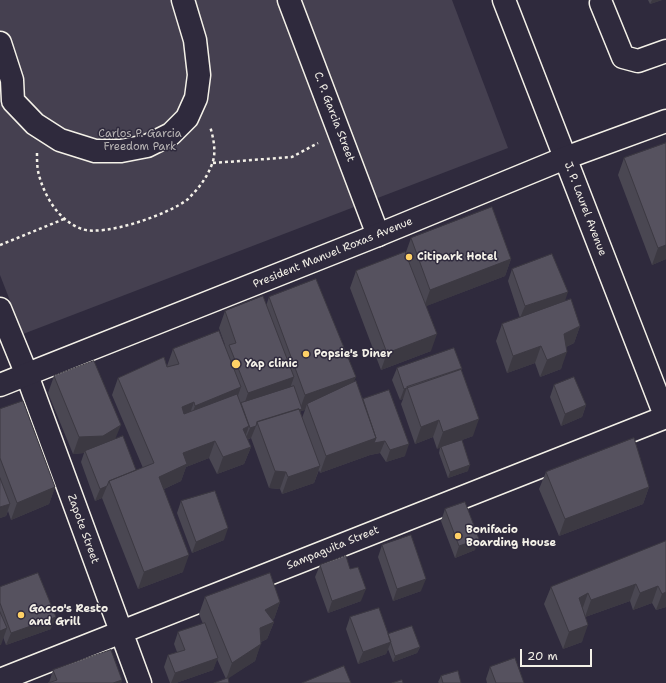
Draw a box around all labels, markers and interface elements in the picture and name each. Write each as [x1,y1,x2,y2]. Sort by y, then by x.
street label: C. P. Garcia Street [311,70,357,164]
park label: Carlos P. Garcia Freedom Park [98,127,182,153]
street label: J. P. Laurel Avenue [561,160,609,258]
street label: President Manuel Roxas Avenue [251,215,415,291]
place label: Citipark Hotel [417,250,497,264]
marker: Citipark Hotel [404,252,414,262]
place label: Popsie's Diner [314,347,392,361]
marker: Popsie's Diner [301,349,311,359]
place label: Yap clinic [245,357,298,371]
marker: Yap clinic [230,358,242,370]
street label: Zapote Street [64,493,102,565]
street label: Sampaguita Street [285,523,381,573]
place label: Bonifacio Boarding House [466,523,556,549]
marker: Bonifacio Boarding House [453,531,463,541]
place label: Gacco's Resto and Grill [29,602,108,628]
marker: Gacco's Resto and Grill [16,610,26,620]
scale bar [522,641,594,667]
text: 20 m [527,648,558,664]

